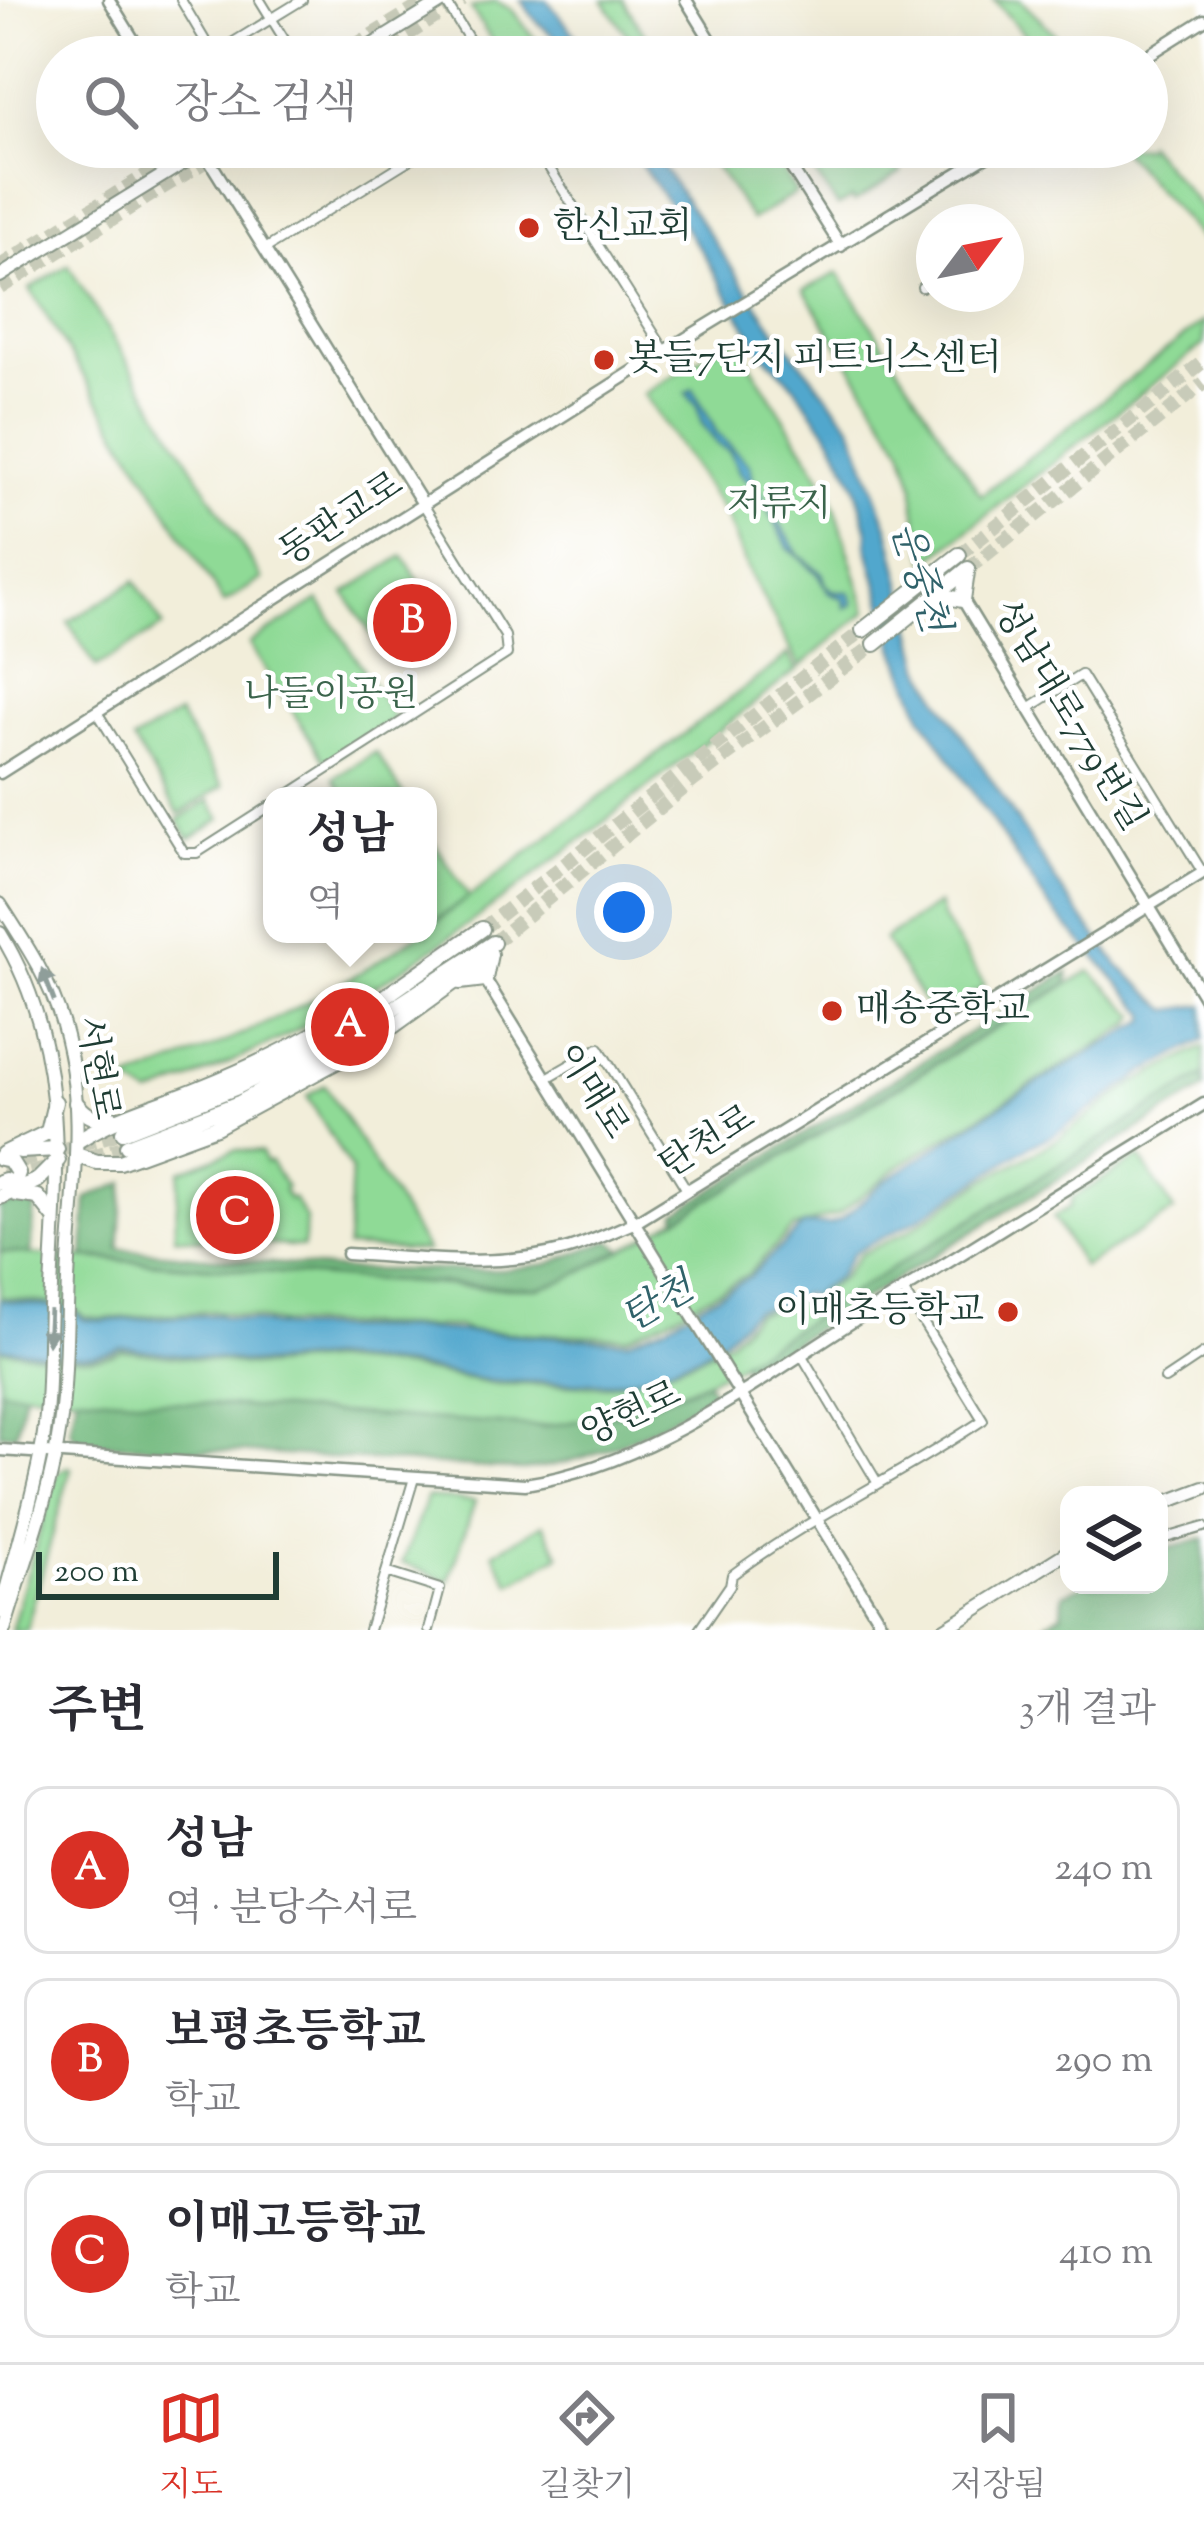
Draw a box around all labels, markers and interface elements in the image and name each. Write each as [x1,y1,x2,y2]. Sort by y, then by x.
search box [36,36,1168,168]
icon: search [78,69,144,135]
text: 장소 검색 [174,74,357,139]
place label: 한신교회 [553,202,692,254]
north arrow [916,204,1024,312]
marker: 한신교회 [516,215,542,241]
place label: 봇들7단지 피트니스센터 [628,334,1001,386]
marker: 봇들7단지 피트니스센터 [591,347,617,373]
street label: 동판교로 [270,460,415,580]
park label: 저류지 [727,480,831,532]
water label: 운중천 [874,516,961,642]
pin: B [373,578,451,668]
street label: 성남대로779번길 [978,591,1158,841]
park label: 나들이공원 [244,670,418,722]
popup [263,787,437,943]
text: 성남 [307,805,393,870]
text: 역 [307,878,344,934]
your location [594,882,654,942]
one-way arrow [37,967,56,1003]
pin: A [311,982,389,1072]
place label: 매송중학교 [856,985,1030,1037]
marker: 매송중학교 [819,998,845,1024]
street label: 서현로 [61,1012,131,1124]
street label: 이매로 [541,1034,641,1150]
street label: 탄천로 [650,1093,766,1193]
pin: C [196,1170,274,1260]
water label: 탄천 [612,1261,708,1348]
place label: 이매초등학교 [775,1286,984,1338]
marker: 이매초등학교 [995,1299,1021,1325]
one-way arrow [39,1309,58,1347]
street label: 양현로 [574,1369,690,1461]
map controls [1060,1486,1168,1594]
button: layers [1060,1486,1168,1594]
scale bar [36,1546,279,1599]
text: 200 m [54,1549,139,1597]
text: 주변 [48,1677,147,1750]
text: 3개 결과 [1019,1684,1156,1740]
text: 성남 [165,1810,252,1875]
text: A [74,1842,106,1898]
text: 240 m [1054,1842,1153,1898]
text: 역 · 분당수서로 [165,1883,418,1939]
text: 보평초등학교 [165,2002,426,2067]
text: B [78,2034,102,2090]
text: 290 m [1055,2034,1153,2090]
text: 학교 [165,2075,240,2131]
text: 이매고등학교 [165,2194,426,2259]
text: C [74,2226,106,2282]
text: 410 m [1059,2226,1153,2282]
text: 학교 [165,2267,240,2323]
tab: 지도 [158,2385,224,2511]
tab: 길찾기 [539,2385,635,2511]
tab: 저장됨 [951,2385,1046,2511]

